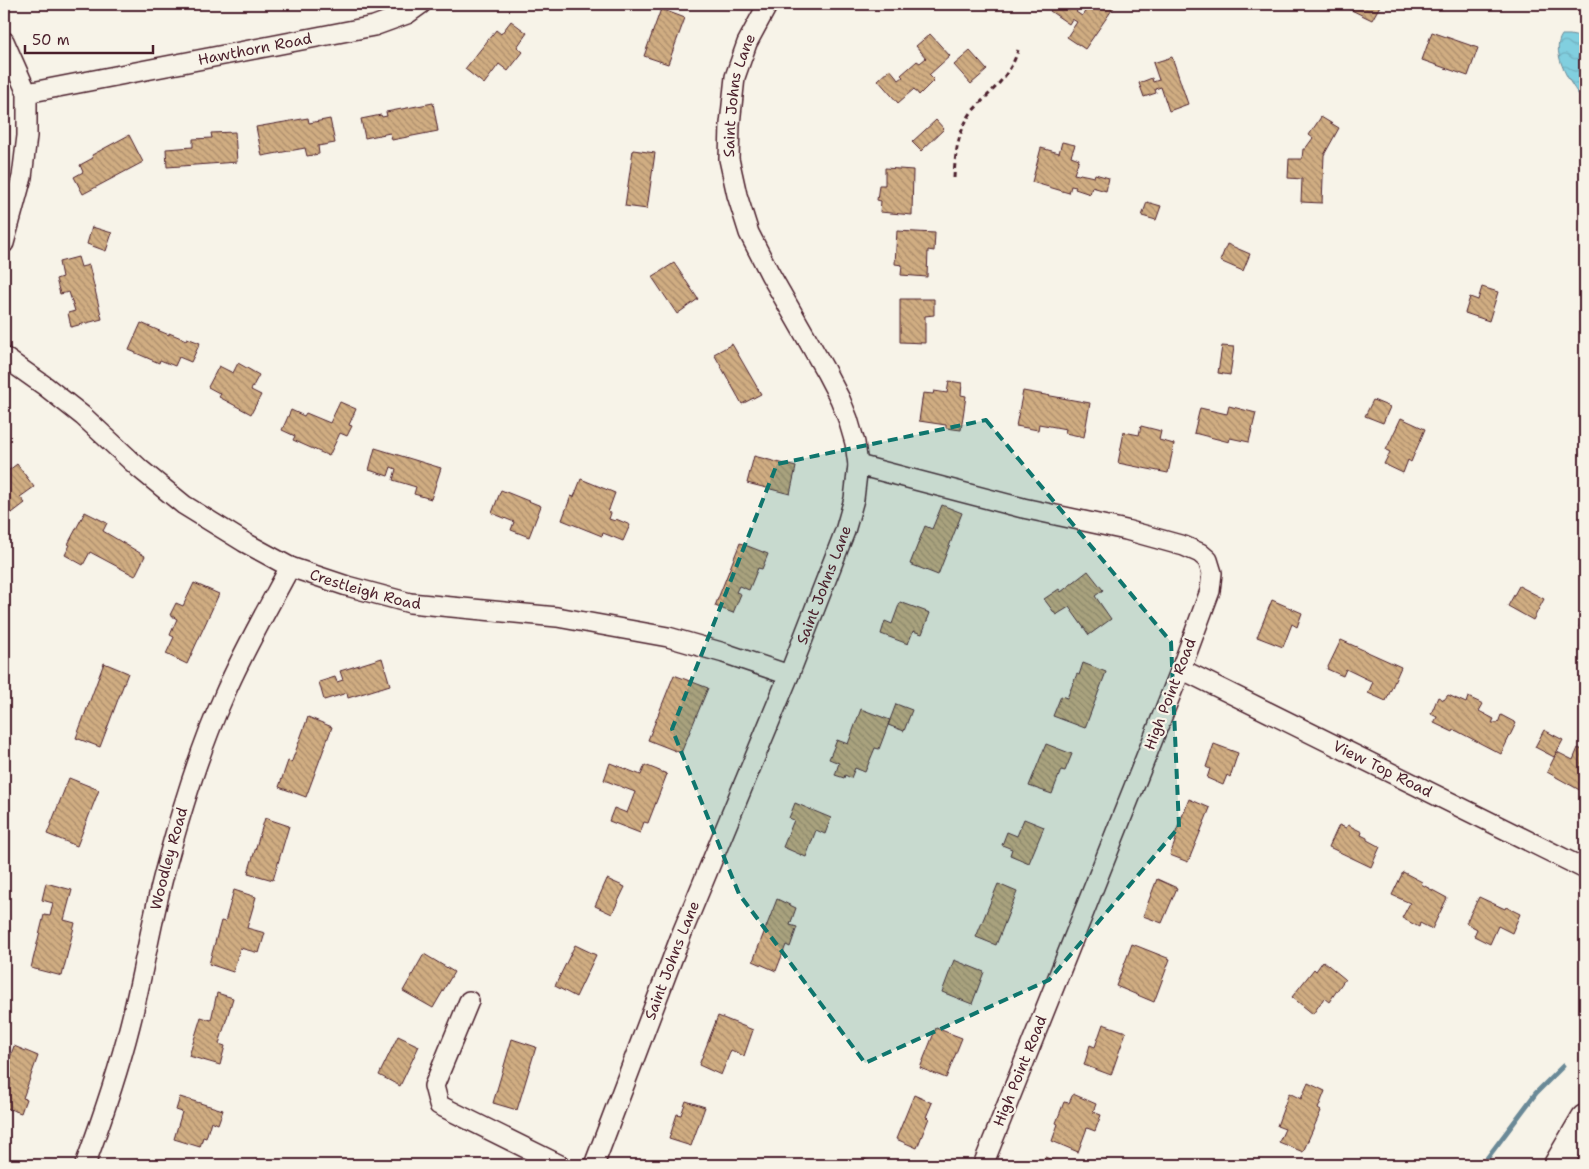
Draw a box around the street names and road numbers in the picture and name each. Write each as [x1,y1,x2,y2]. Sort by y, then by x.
street label: Hawthorn Road [196,28,314,70]
street label: Saint Johns Lane [719,30,760,158]
street label: Saint Johns Lane [792,523,856,647]
street label: Crestleigh Road [307,564,422,614]
street label: High Point Road [1140,635,1201,753]
street label: View Top Road [1330,736,1436,802]
street label: Woodley Road [146,804,193,912]
street label: Saint Johns Lane [640,898,704,1023]
street label: High Point Road [989,1012,1052,1129]

